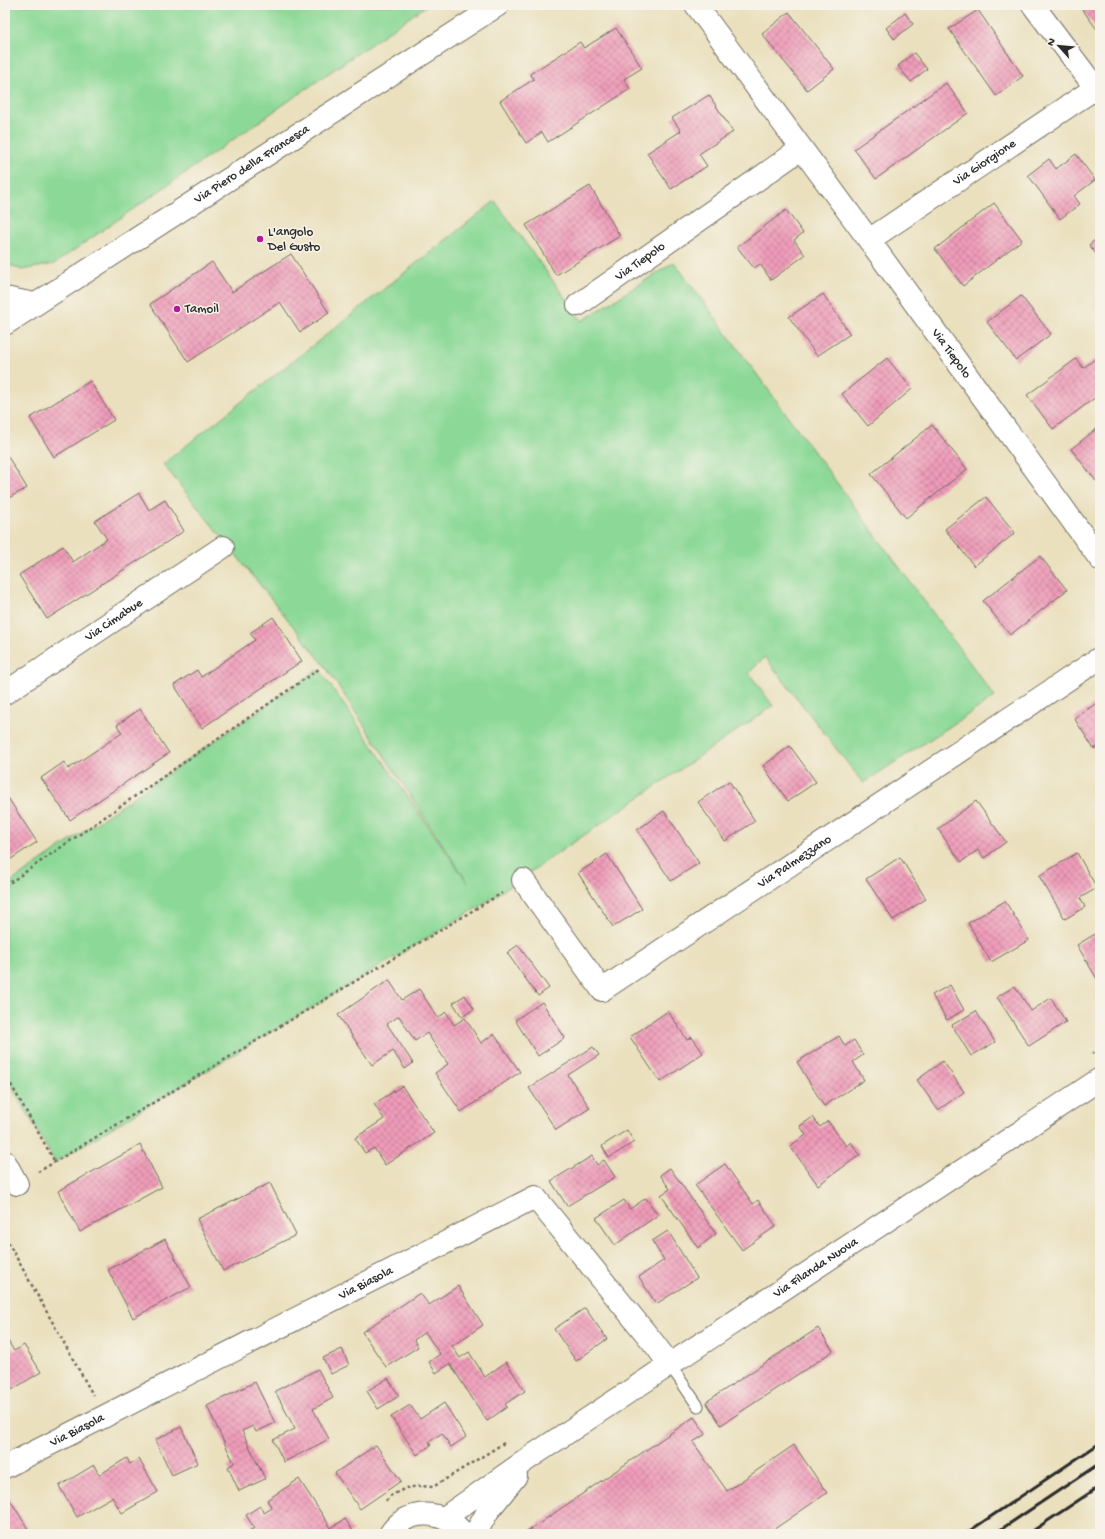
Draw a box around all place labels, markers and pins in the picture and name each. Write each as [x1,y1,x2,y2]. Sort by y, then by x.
place label: L'angolo Del Gusto [267,225,321,255]
marker: L'angolo Del Gusto [255,234,265,244]
place label: Tamoil [184,302,219,317]
marker: Tamoil [172,304,182,314]

